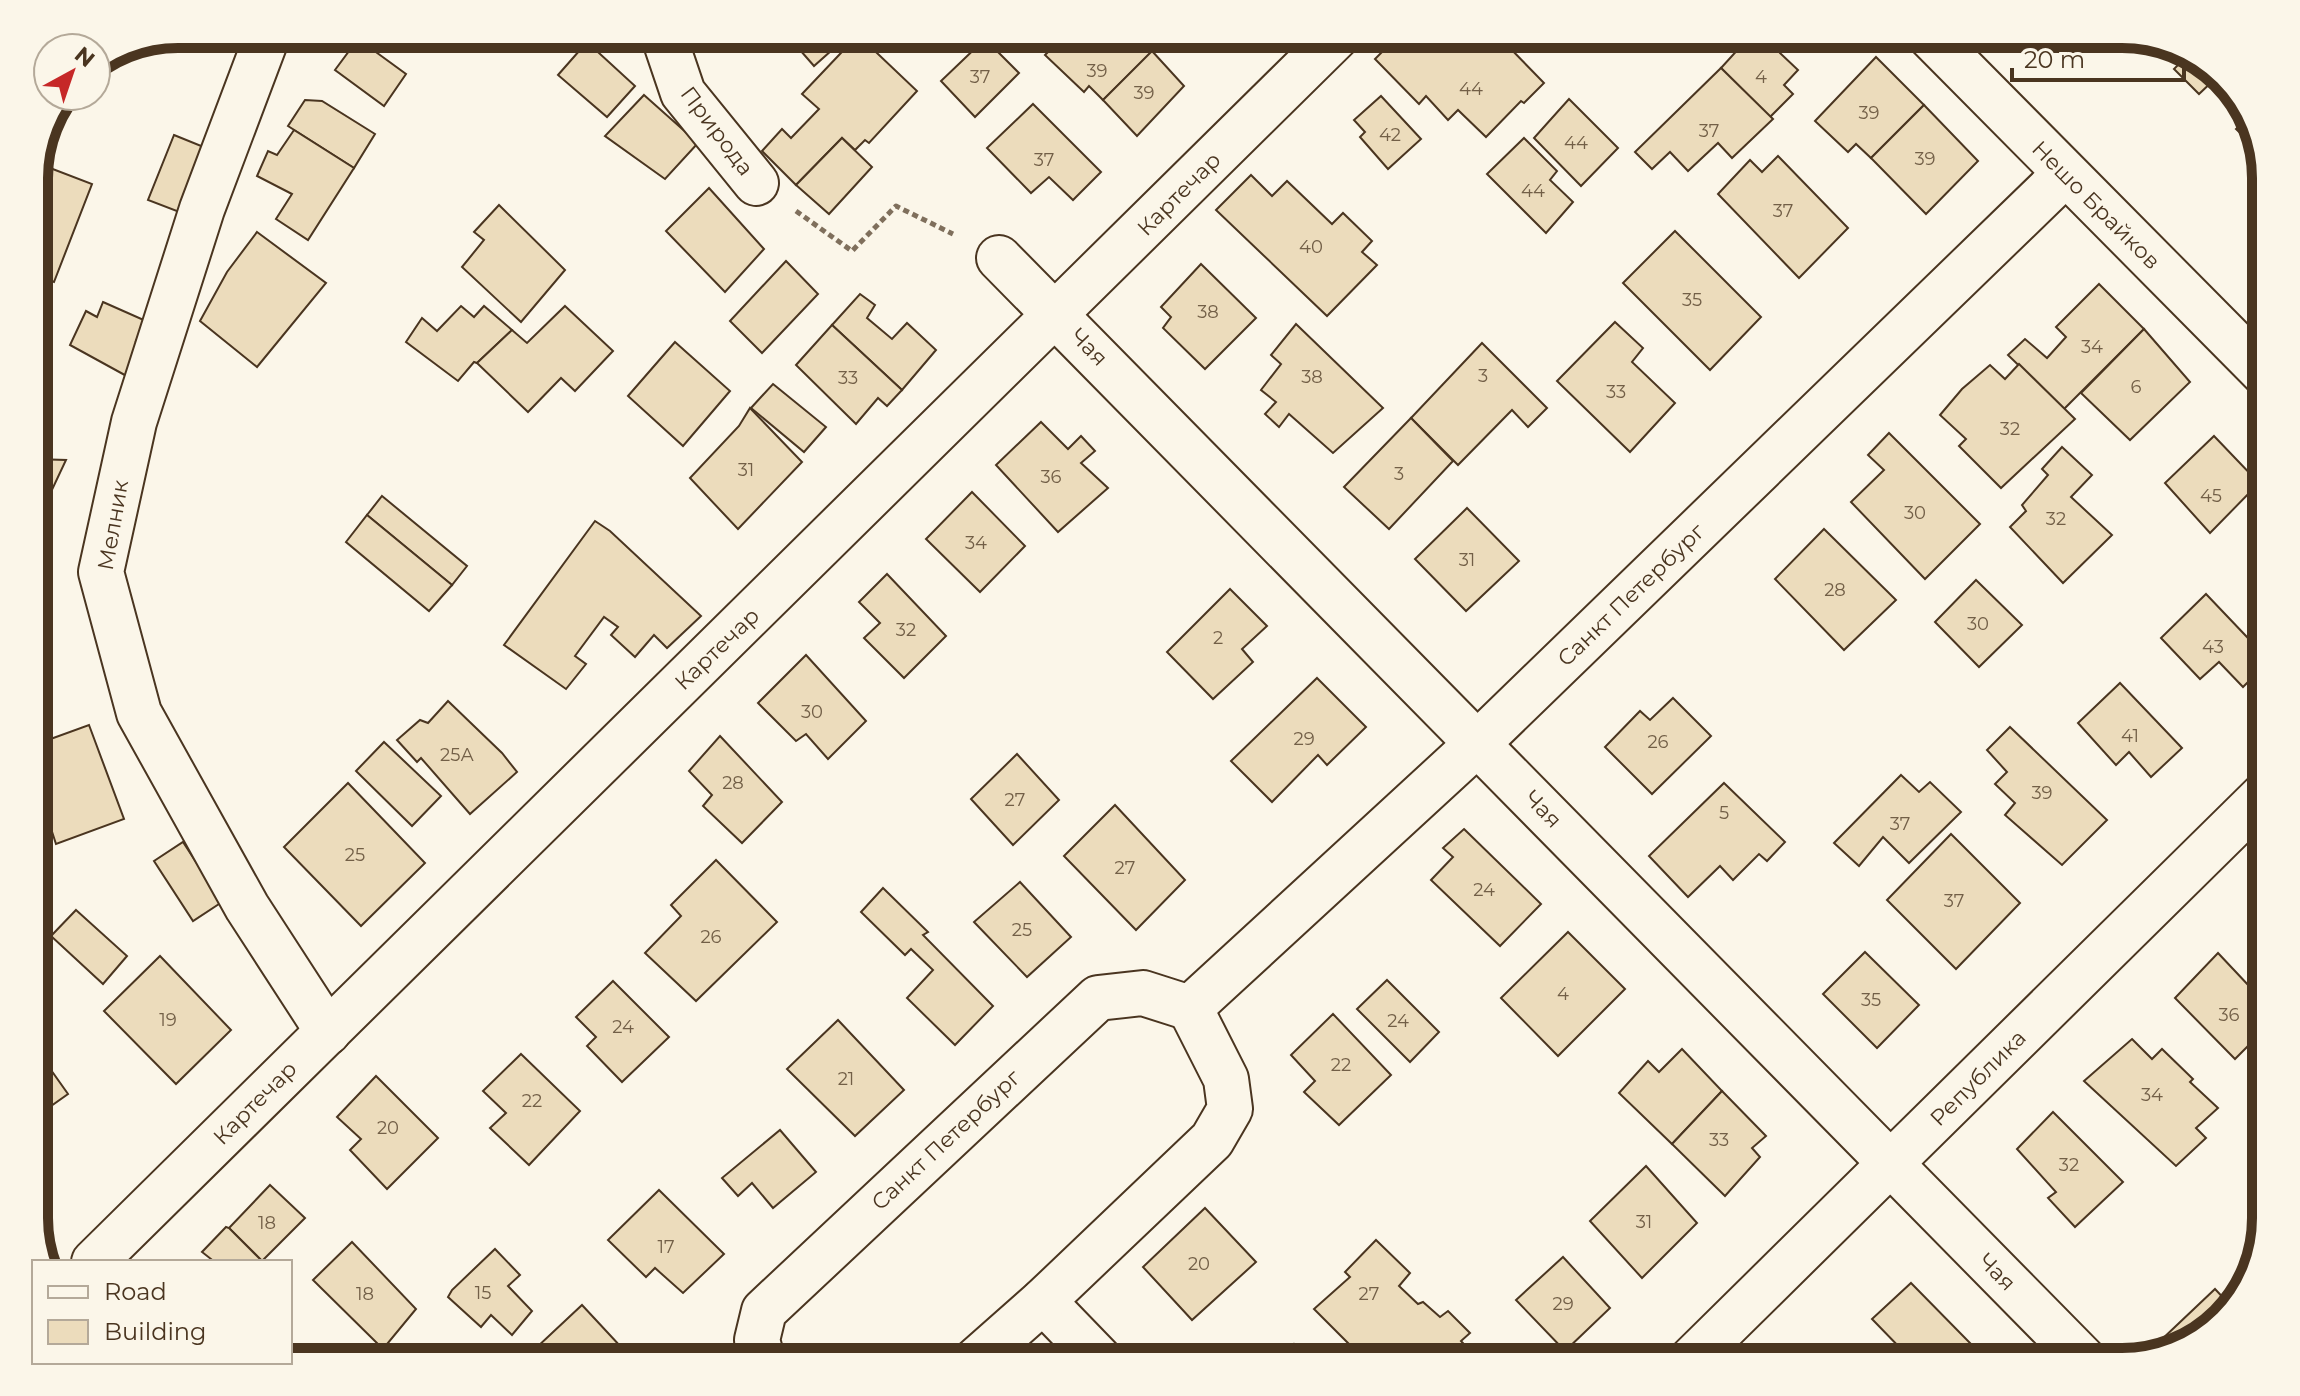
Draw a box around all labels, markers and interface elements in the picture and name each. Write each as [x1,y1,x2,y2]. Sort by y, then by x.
north arrow [32,32,112,112]
scale bar [2012,32,2184,82]
text: N [69,41,100,73]
text: 20 m [2024,45,2085,74]
house number: 39 [1086,60,1108,82]
house number: 37 [970,66,990,88]
house number: 4 [1755,66,1767,88]
house number: 44 [1459,78,1483,100]
street label: Природа [675,81,759,181]
house number: 39 [1133,82,1155,104]
house number: 39 [1858,102,1880,124]
house number: 37 [1699,120,1719,142]
house number: 42 [1379,124,1401,146]
house number: 44 [1564,132,1588,154]
street label: Нешо Брайков [2026,135,2166,275]
street label: Картечар [1132,147,1226,241]
house number: 39 [1914,148,1936,170]
house number: 37 [1034,149,1054,171]
house number: 44 [1521,180,1545,202]
house number: 37 [1773,200,1793,222]
house number: 40 [1299,236,1323,258]
house number: 35 [1682,289,1702,311]
house number: 38 [1197,301,1219,323]
street label: Чая [1065,323,1113,371]
house number: 34 [2081,336,2103,358]
house number: 3 [1478,365,1488,387]
house number: 38 [1301,366,1323,388]
house number: 33 [838,367,858,389]
house number: 6 [2131,376,2142,398]
house number: 33 [1606,381,1626,403]
house number: 32 [2000,418,2020,440]
house number: 31 [738,459,754,481]
house number: 3 [1394,463,1404,485]
house number: 36 [1040,466,1062,488]
street label: Мелник [92,478,134,572]
house number: 45 [2200,485,2222,507]
house number: 30 [1904,502,1926,524]
house number: 32 [2046,508,2066,530]
street label: Санкт Петербург [1552,518,1710,672]
house number: 34 [965,532,987,554]
house number: 31 [1459,549,1475,571]
house number: 28 [1824,579,1846,601]
street label: Картечар [669,602,765,696]
house number: 30 [1967,613,1989,635]
house number: 32 [896,619,916,641]
house number: 2 [1213,627,1223,649]
house number: 43 [2202,636,2224,658]
house number: 30 [801,701,823,723]
house number: 41 [2121,725,2139,747]
house number: 29 [1293,728,1315,750]
house number: 26 [1647,731,1669,753]
house number: 25А [440,744,475,766]
house number: 28 [722,772,744,794]
house number: 39 [2031,782,2053,804]
street label: Чая [1519,785,1567,833]
house number: 27 [1005,789,1025,811]
house number: 5 [1719,802,1729,824]
house number: 37 [1890,813,1910,835]
house number: 25 [345,844,365,866]
house number: 27 [1115,857,1135,879]
house number: 24 [1473,879,1495,901]
house number: 37 [1944,890,1964,912]
house number: 25 [1012,919,1032,941]
house number: 26 [700,926,722,948]
house number: 4 [1557,983,1569,1005]
house number: 35 [1861,989,1881,1011]
house number: 36 [2218,1004,2240,1026]
house number: 19 [159,1009,177,1031]
house number: 24 [1387,1010,1409,1032]
house number: 24 [612,1016,634,1038]
street label: Република [1924,1024,2032,1132]
house number: 22 [1331,1054,1351,1076]
street label: Картечар [208,1056,302,1150]
street label: Санкт Петербург [866,1064,1026,1216]
house number: 21 [838,1068,854,1090]
house number: 34 [2141,1084,2163,1106]
house number: 22 [522,1090,542,1112]
house number: 20 [377,1117,399,1139]
house number: 33 [1709,1129,1729,1151]
house number: 32 [2059,1154,2079,1176]
house number: 31 [1636,1211,1652,1233]
house number: 18 [258,1212,276,1234]
house number: 17 [657,1236,675,1258]
street label: Чая [1973,1248,2021,1296]
house number: 20 [1188,1253,1210,1275]
legend [32,1260,292,1364]
text: Road [104,1277,167,1306]
house number: 15 [475,1282,491,1304]
house number: 18 [356,1283,374,1305]
house number: 27 [1359,1283,1379,1305]
house number: 29 [1552,1293,1574,1315]
text: Building [104,1317,207,1346]

